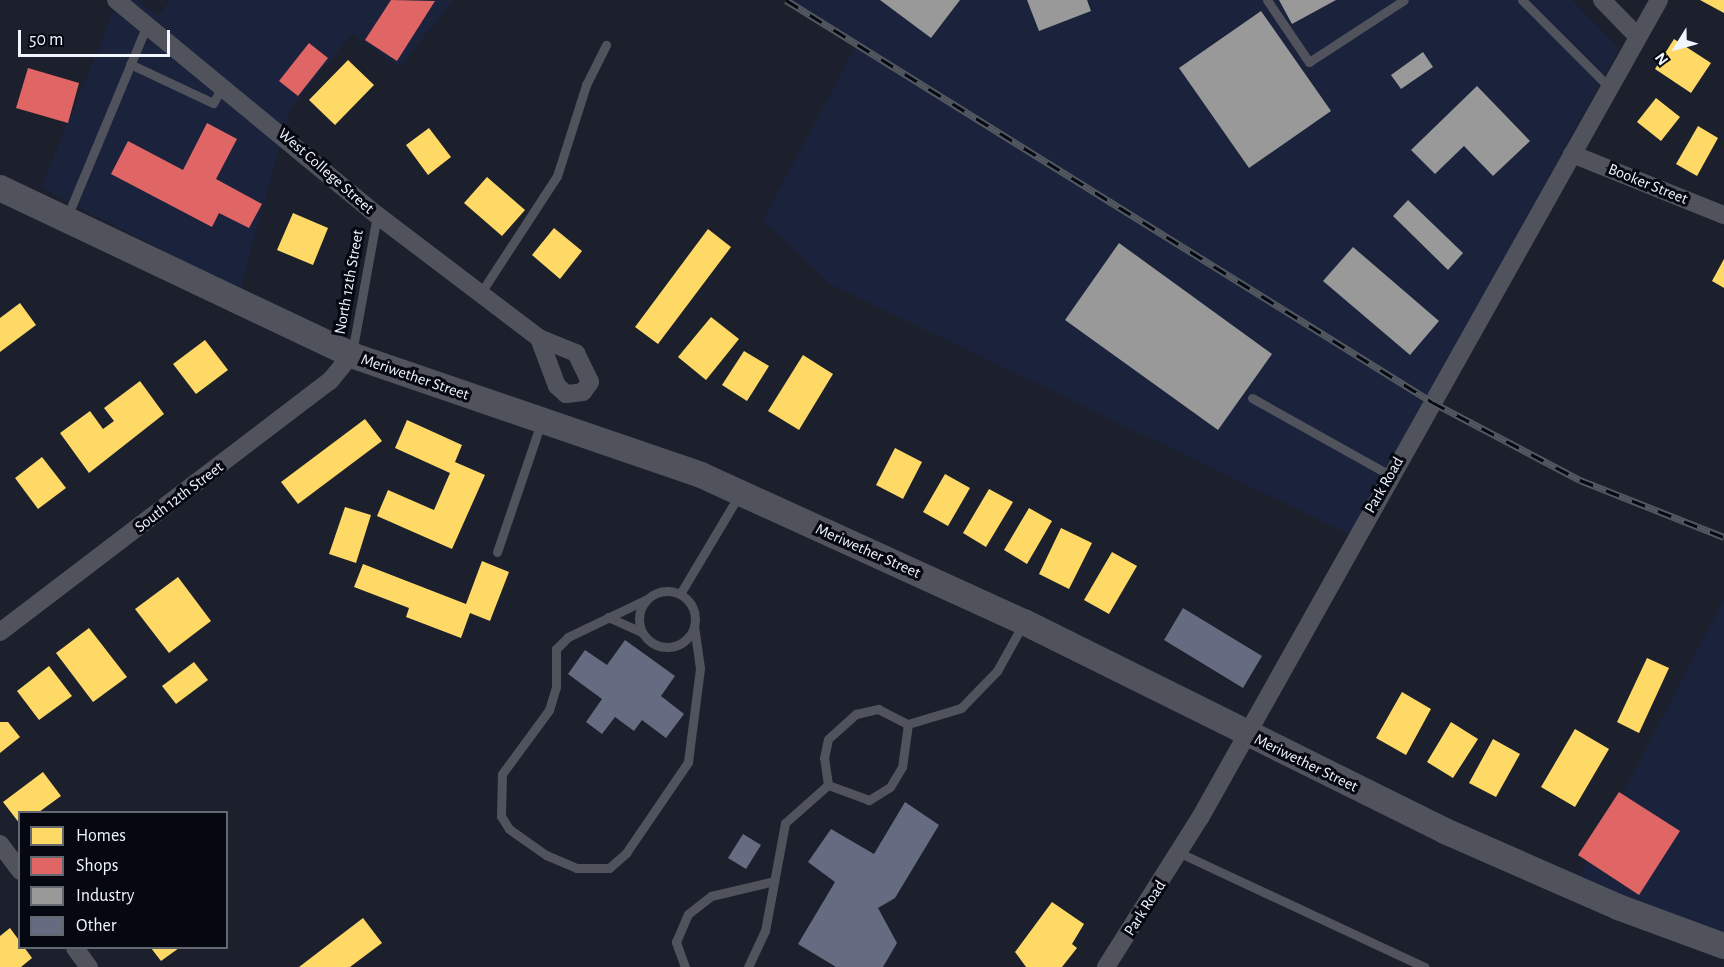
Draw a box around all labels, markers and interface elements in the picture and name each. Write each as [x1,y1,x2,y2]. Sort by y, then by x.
scale bar [21,18,172,56]
north arrow [1646,18,1706,78]
text: 50 m [29,31,63,49]
text: N [1652,50,1671,68]
street label: West College Street [274,124,378,218]
street label: Booker Street [1605,159,1691,209]
street label: North 12th Street [330,228,368,336]
street label: Meriwether Street [358,350,472,404]
street label: Park Road [1360,453,1408,517]
street label: South 12th Street [131,457,227,537]
street label: Meriwether Street [813,519,923,583]
street label: Meriwether Street [1251,730,1361,796]
legend [18,811,228,949]
text: Homes [76,827,126,845]
text: Shops [76,857,118,875]
street label: Park Road [1120,877,1170,939]
text: Industry [76,887,135,905]
text: Other [76,917,117,935]

